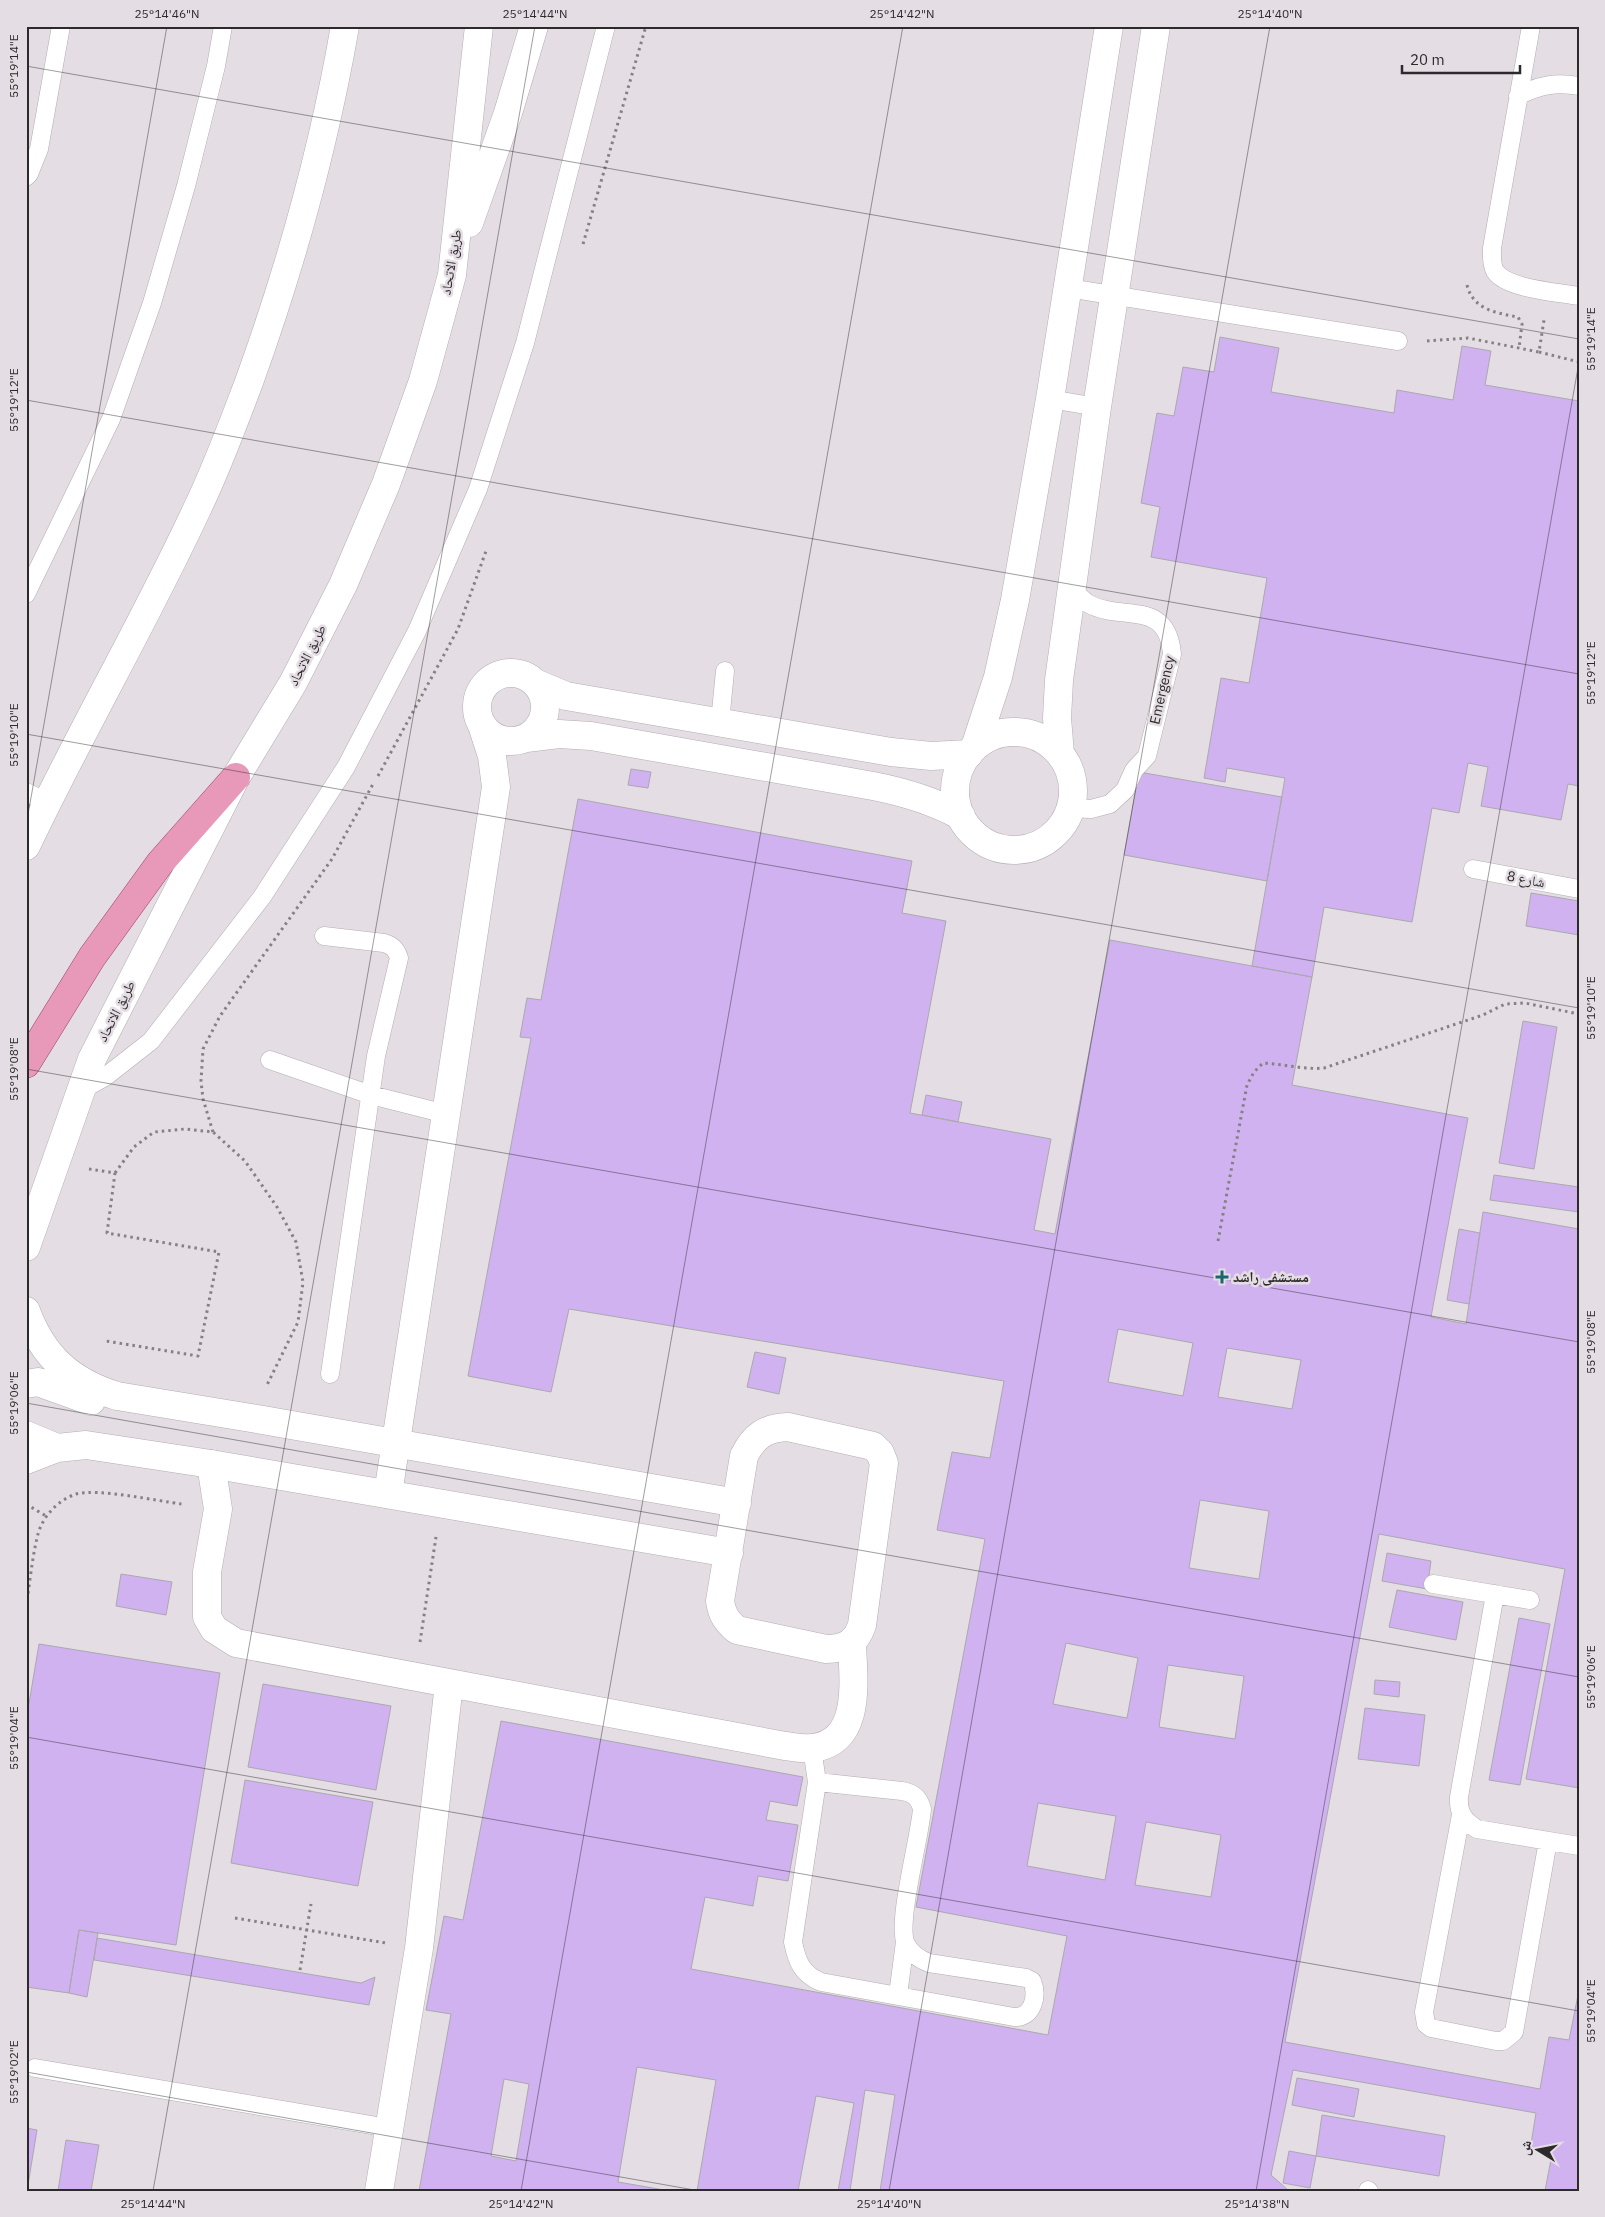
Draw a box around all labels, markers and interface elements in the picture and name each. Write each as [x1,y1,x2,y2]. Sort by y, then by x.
text: 25°14'46"N [134,6,200,21]
text: 25°14'44"N [502,6,568,21]
text: 25°14'42"N [869,6,935,21]
text: 25°14'40"N [1237,6,1303,21]
text: 55°19'14"E [6,34,21,98]
scale bar [1402,42,1520,74]
text: 20 m [1410,50,1445,69]
street label: طريق الاتحاد [436,228,467,296]
text: 55°19'14"E [1583,307,1598,371]
text: 55°19'12"E [6,368,21,432]
street label: طريق الاتحاد [284,621,331,689]
text: 55°19'12"E [1583,641,1598,705]
street label: Emergency [1145,654,1179,726]
text: 55°19'10"E [6,703,21,767]
street label: شارع 8 [1505,867,1547,892]
text: 55°19'10"E [1583,976,1598,1040]
street label: طريق الاتحاد [93,977,140,1045]
text: 55°19'08"E [6,1037,21,1101]
place label: مستشفى راشد [1233,1268,1309,1286]
marker: مستشفى راشد [1215,1270,1229,1284]
text: 55°19'08"E [1583,1310,1598,1374]
text: 55°19'06"E [6,1371,21,1435]
text: 55°19'06"E [1583,1645,1598,1709]
text: 55°19'04"E [6,1706,21,1770]
text: 55°19'04"E [1583,1979,1598,2043]
text: 55°19'02"E [6,2040,21,2104]
north arrow [1512,2124,1562,2174]
text: ش [1515,2139,1535,2157]
text: 25°14'44"N [120,2196,186,2211]
text: 25°14'42"N [488,2196,554,2211]
text: 25°14'40"N [856,2196,922,2211]
text: 25°14'38"N [1224,2196,1290,2211]

